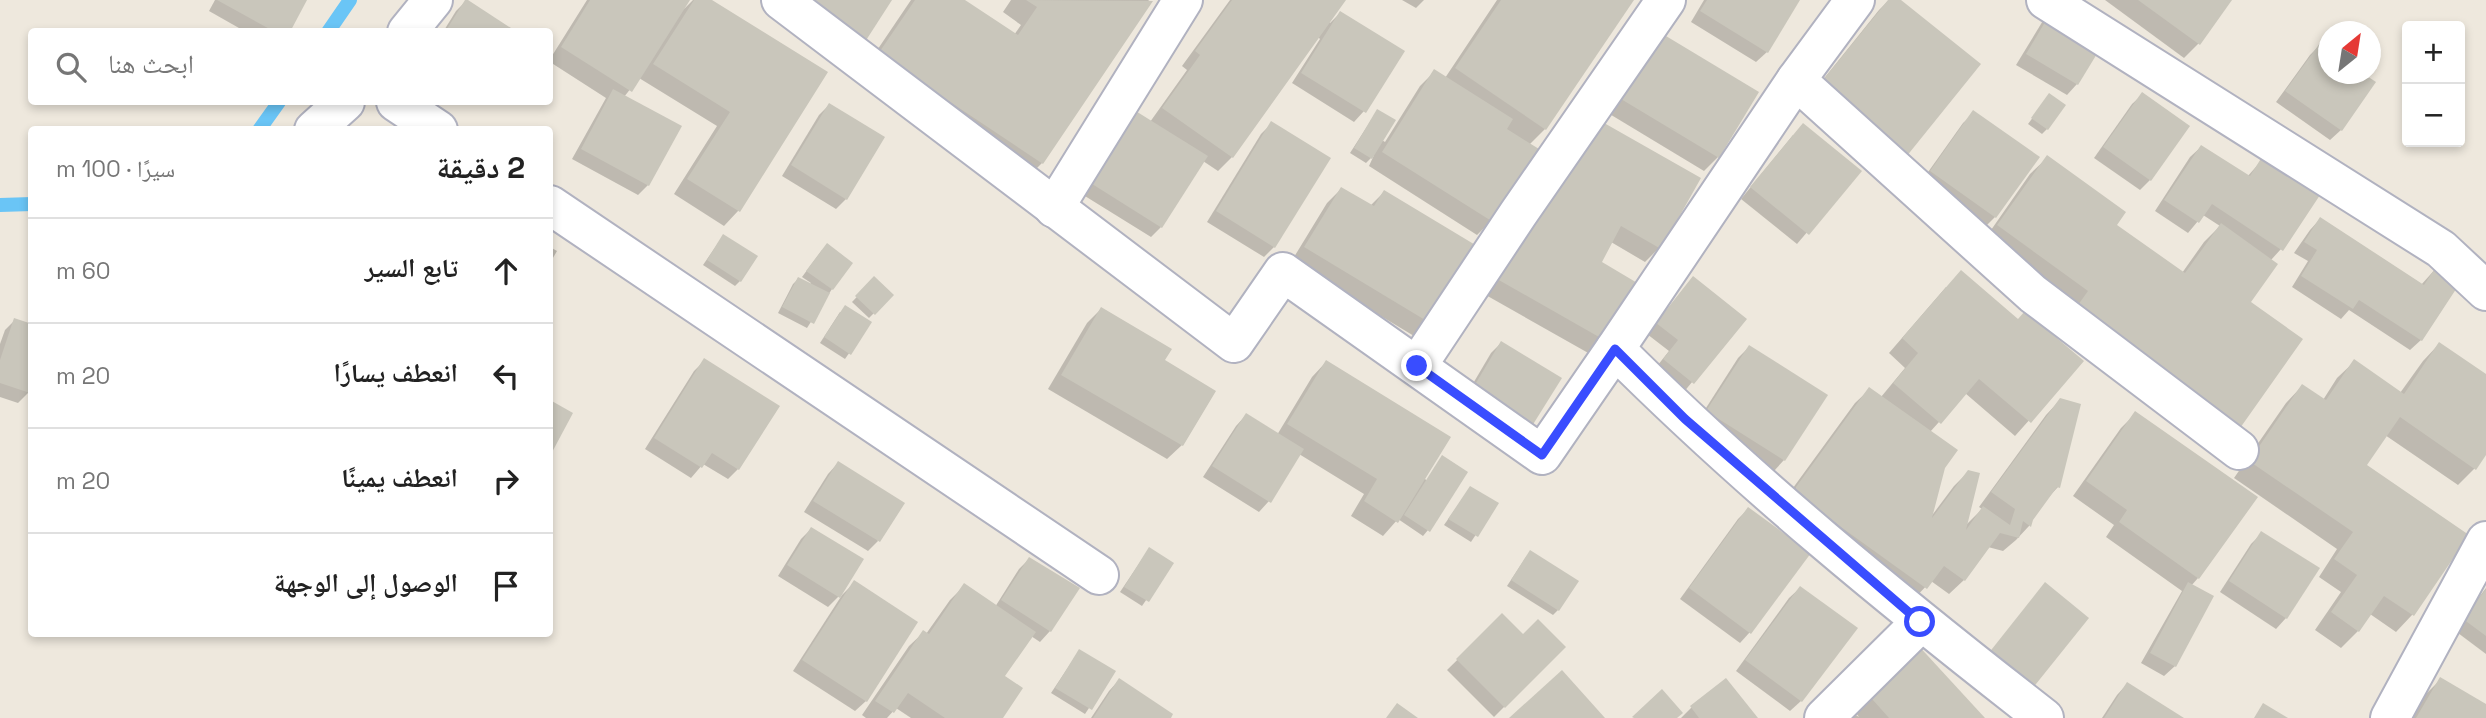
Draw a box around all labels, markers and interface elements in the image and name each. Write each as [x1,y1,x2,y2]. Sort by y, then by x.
north arrow [2318,21,2381,84]
map controls [2402,21,2465,147]
button: + [2402,21,2465,84]
search box [28,28,553,105]
text: ابحث هنا [108,47,194,81]
icon: search [52,48,90,86]
button: − [2402,84,2465,147]
text: 2 دقيقة [437,148,525,187]
text: سيرًا · 100 m [56,154,175,184]
text: تابع السير [365,251,458,285]
icon: ahead [487,252,525,290]
text: 60 m [56,256,111,286]
route end [1401,350,1432,381]
text: انعطف يسارًا [334,356,458,390]
icon: left [487,357,525,395]
text: 20 m [56,361,110,391]
text: انعطف يمينًا [341,461,458,495]
icon: right [487,462,525,500]
text: 20 m [56,466,110,496]
text: الوصول إلى الوجهة [274,566,458,600]
icon: arrive [487,567,525,605]
route start [1904,606,1935,637]

